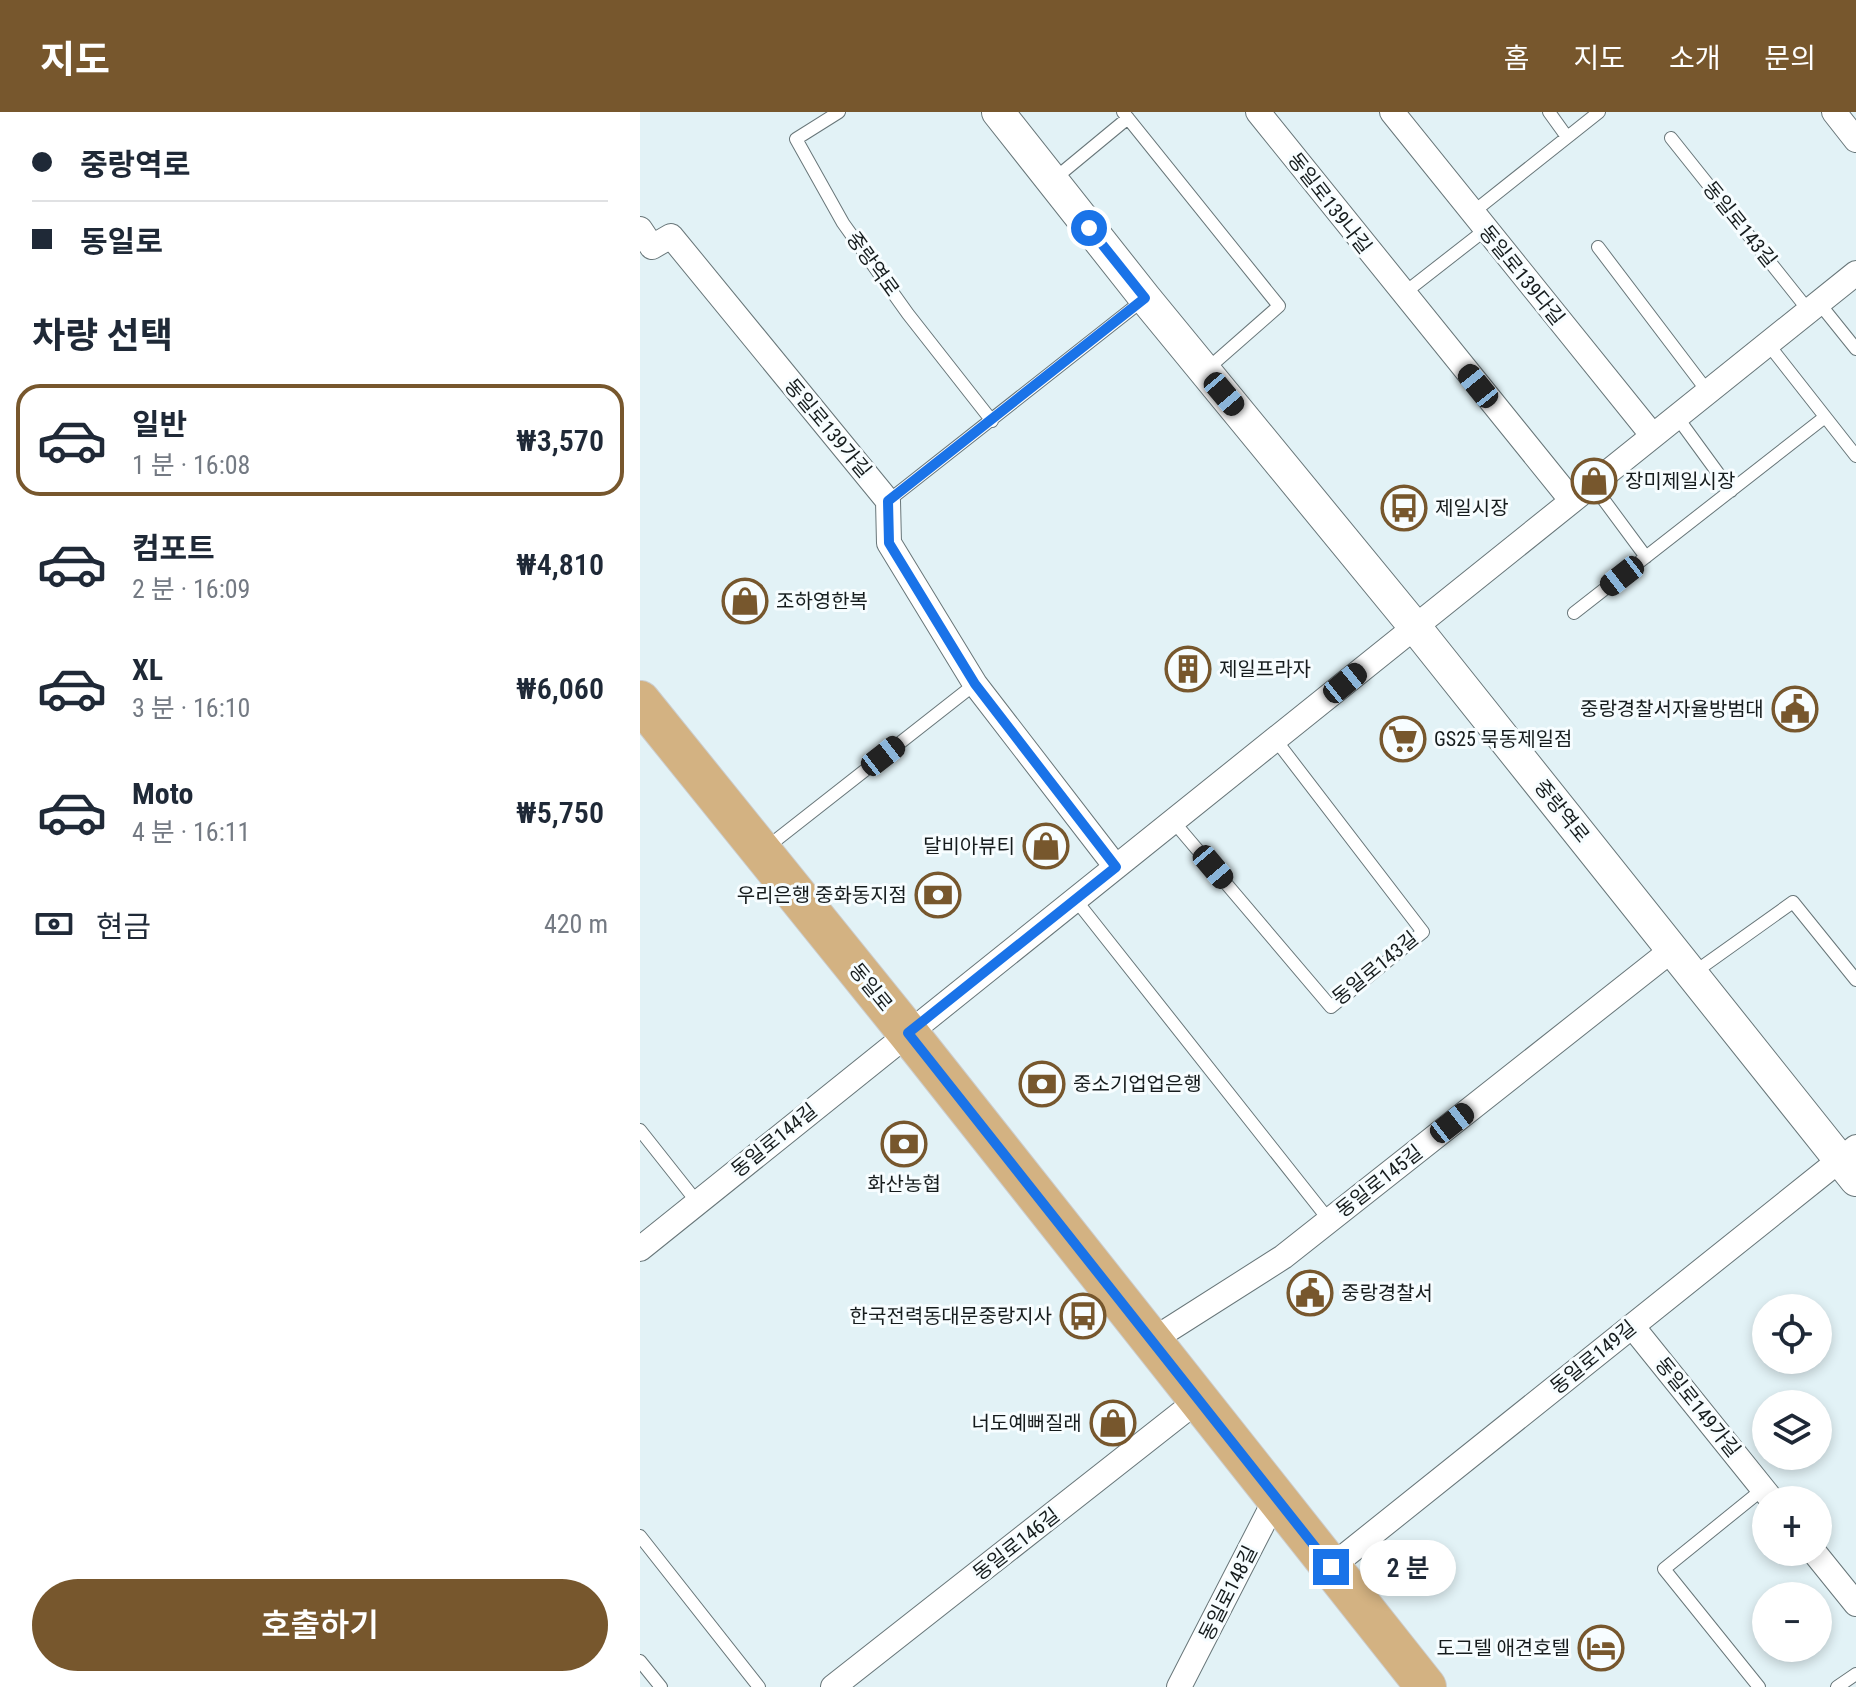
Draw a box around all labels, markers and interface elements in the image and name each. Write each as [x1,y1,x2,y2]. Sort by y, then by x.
text: 지도 [40,38,110,82]
text: 홈 [1504,42,1529,75]
text: 지도 [1573,42,1625,75]
text: 소개 [1669,42,1720,75]
text: 문의 [1764,42,1816,75]
text: 중랑역로 [80,147,190,182]
street label: 동일로139나길 [1283,148,1377,258]
street label: 동일로143길 [1698,176,1782,272]
route start [1071,210,1107,246]
street label: 동일로139다길 [1474,220,1570,330]
text: 동일로 [80,224,163,259]
street label: 중랑역로 [842,227,904,301]
text: 차량 선택 [32,315,173,357]
car [1454,360,1502,412]
car [1199,368,1249,420]
street label: 동일로139가길 [780,374,876,482]
icon: car [36,404,108,476]
text: 일반 [132,407,187,442]
text: ₩3,570 [516,423,604,458]
text: 1 분 · 16:08 [132,450,250,480]
shop icon: 장미제일시장 [1570,457,1618,505]
place label: 장미제일시장 [1625,469,1735,493]
bus stop icon: 제일시장 [1380,484,1428,532]
place label: 제일시장 [1435,496,1509,520]
icon: car [36,528,108,600]
text: 컴포트 [132,531,215,566]
text: ₩4,810 [516,547,604,582]
car [1596,552,1648,600]
text: 2 분 · 16:09 [132,574,250,604]
shop icon: 조하영한복 [721,577,769,625]
place label: 조하영한복 [776,589,868,613]
building icon: 제일프라자 [1164,645,1212,693]
icon: car [36,652,108,724]
text: XL [132,652,163,687]
place label: 제일프라자 [1219,657,1311,681]
car [1319,659,1371,707]
text: ₩6,060 [516,671,604,706]
public building icon: 중랑경찰서자율방범대 [1771,685,1819,733]
text: 3 분 · 16:10 [132,693,250,723]
place label: 중랑경찰서자율방범대 [1580,697,1764,721]
supermarket icon: GS25 묵동제일점 [1379,715,1427,763]
place label: GS25 묵동제일점 [1434,727,1573,751]
car [857,732,909,780]
street label: 중랑역로 [1530,775,1594,847]
icon: car [36,776,108,848]
text: Moto [132,776,193,811]
text: ₩5,750 [516,795,604,830]
text: 4 분 · 16:11 [132,817,250,847]
shop icon: 달비아뷰티 [1022,822,1070,870]
place label: 달비아뷰티 [923,834,1015,858]
car [1188,841,1238,893]
bank icon: 우리은행 중화동지점 [914,871,962,919]
place label: 우리은행 중화동지점 [737,883,907,907]
icon: cash [32,902,76,946]
text: 현금 [96,909,151,944]
text: 420 m [544,909,608,939]
street label: 동일로143길 [1327,926,1423,1010]
street label: 동일로 [844,958,898,1016]
bank icon: 중소기업업은행 [1018,1060,1066,1108]
place label: 중소기업업은행 [1073,1072,1202,1096]
street label: 동일로144길 [726,1098,822,1182]
car [1426,1099,1478,1147]
bank icon: 화산농협 [880,1120,928,1168]
street label: 동일로145길 [1331,1140,1427,1222]
place label: 화산농협 [867,1172,941,1196]
public building icon: 중랑경찰서 [1286,1269,1334,1317]
place label: 중랑경찰서 [1341,1281,1433,1305]
bus stop icon: 한국전력동대문중랑지사 [1059,1292,1107,1340]
map controls [1752,1294,1832,1662]
button: locate [1752,1294,1832,1374]
place label: 한국전력동대문중랑지사 [850,1304,1052,1328]
street label: 동일로149길 [1545,1315,1641,1399]
street label: 동일로149가길 [1650,1352,1746,1462]
button: layers [1752,1390,1832,1470]
shop icon: 너도예뻐질래 [1089,1399,1137,1447]
place label: 너도예뻐질래 [972,1411,1082,1435]
button: + [1752,1486,1832,1566]
street label: 동일로146길 [968,1503,1064,1585]
callout: 2 분 [1359,1539,1455,1595]
street label: 동일로148길 [1194,1542,1262,1644]
route end [1313,1549,1349,1585]
text: 2 분 [1387,1553,1430,1583]
button: 호출하기 [32,1579,608,1671]
button: − [1752,1582,1832,1662]
hotel icon: 도그텔 애견호텔 [1577,1624,1625,1672]
place label: 도그텔 애견호텔 [1437,1636,1570,1660]

